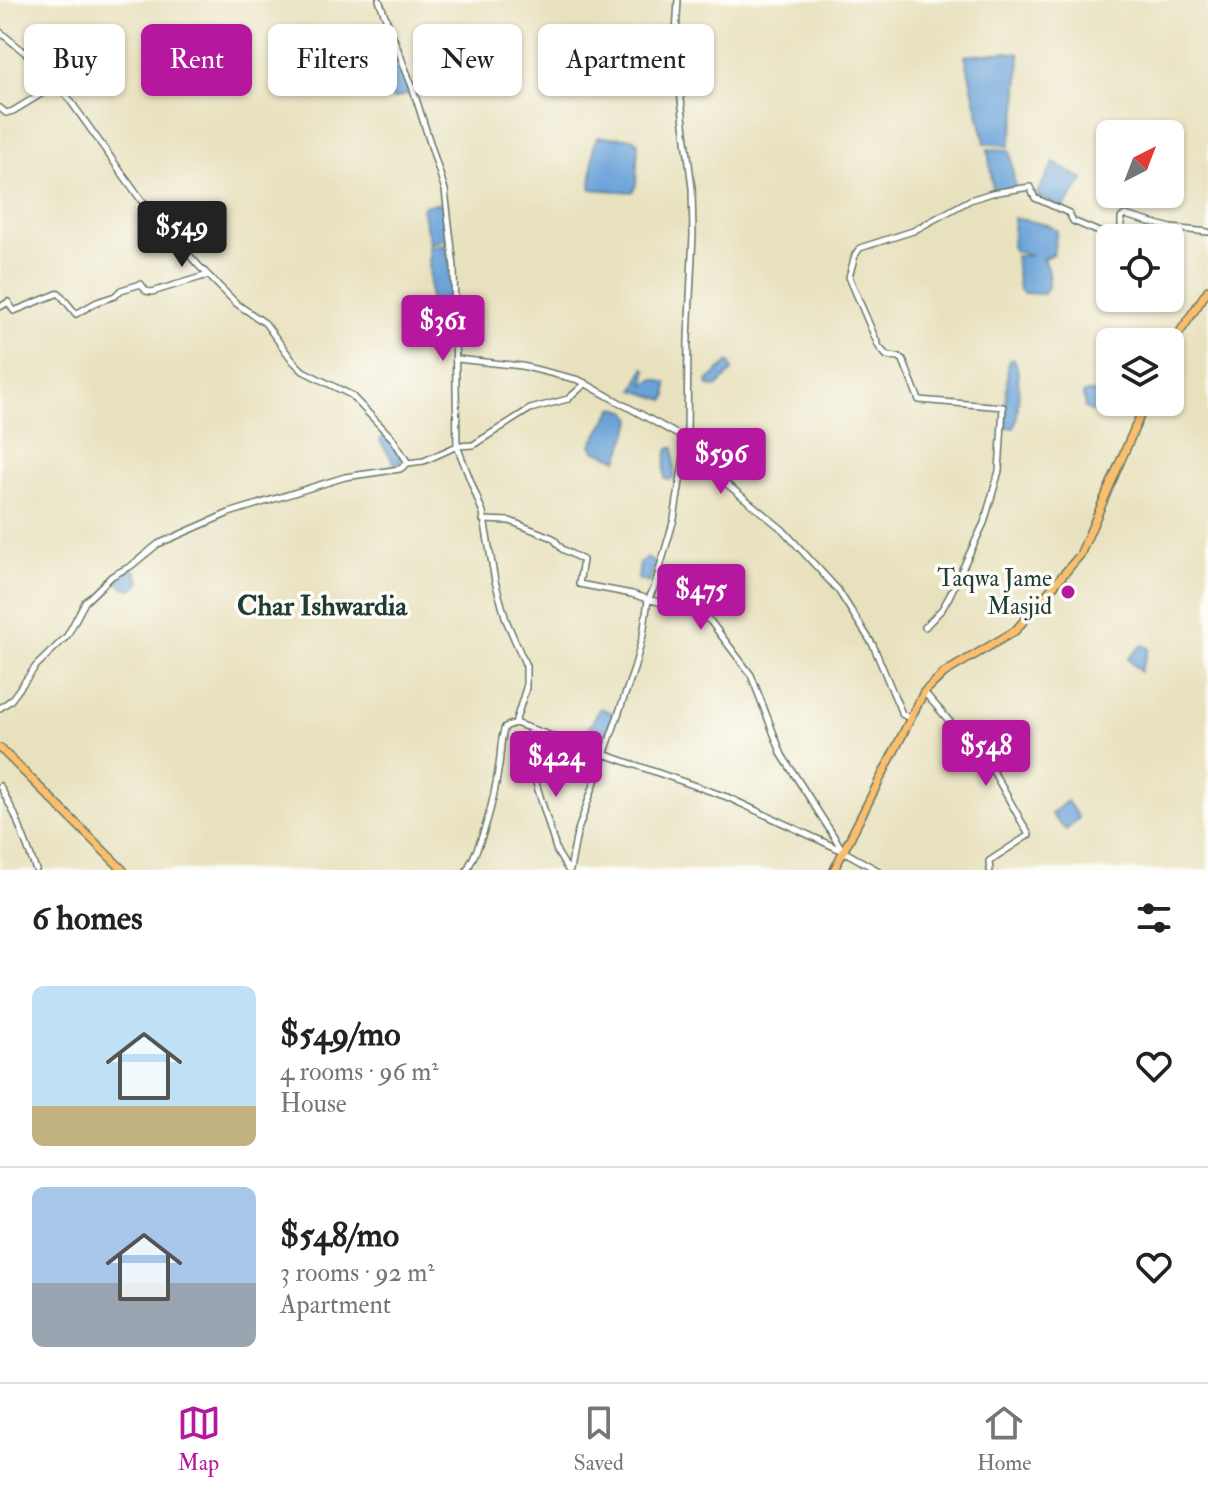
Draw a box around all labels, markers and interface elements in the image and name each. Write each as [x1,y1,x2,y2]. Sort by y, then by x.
chip: Buy [24,24,125,96]
chip: Rent [141,24,252,96]
chip: Filters [268,24,397,96]
chip: New [413,24,522,96]
chip: Apartment [538,24,714,96]
north arrow [1096,120,1184,208]
map controls [1096,120,1184,416]
pin: $549 [135,201,229,269]
text: $549 [156,211,208,243]
button: locate [1096,224,1184,312]
pin: $361 [396,295,490,363]
text: $361 [420,305,467,337]
button: layers [1096,328,1184,416]
pin: $596 [674,428,768,496]
text: $596 [695,438,747,470]
place label: Taqwa Jame Masjid [937,563,1052,622]
pin: $475 [654,564,748,632]
text: $475 [675,574,727,606]
marker: Taqwa Jame Masjid [1059,583,1077,601]
district label: Char Ishwardia [237,589,408,624]
pin: $548 [939,720,1033,788]
text: $548 [960,730,1012,762]
pin: $424 [509,731,603,799]
text: $424 [528,741,584,773]
icon: filters [1132,896,1176,940]
text: 6 homes [32,897,143,940]
text: $549/mo [280,1013,401,1056]
icon: home [96,1018,192,1114]
icon: heart [1132,1044,1176,1088]
text: 4 rooms · 96 m² [280,1056,439,1088]
text: House [280,1088,347,1120]
text: $548/mo [280,1214,399,1257]
icon: home [96,1219,192,1315]
icon: heart [1132,1245,1176,1289]
text: 3 rooms · 92 m² [280,1257,435,1289]
text: Apartment [280,1289,391,1321]
tab: Map [177,1401,221,1477]
tab: Saved [574,1401,624,1477]
tab: Home [977,1401,1031,1477]

